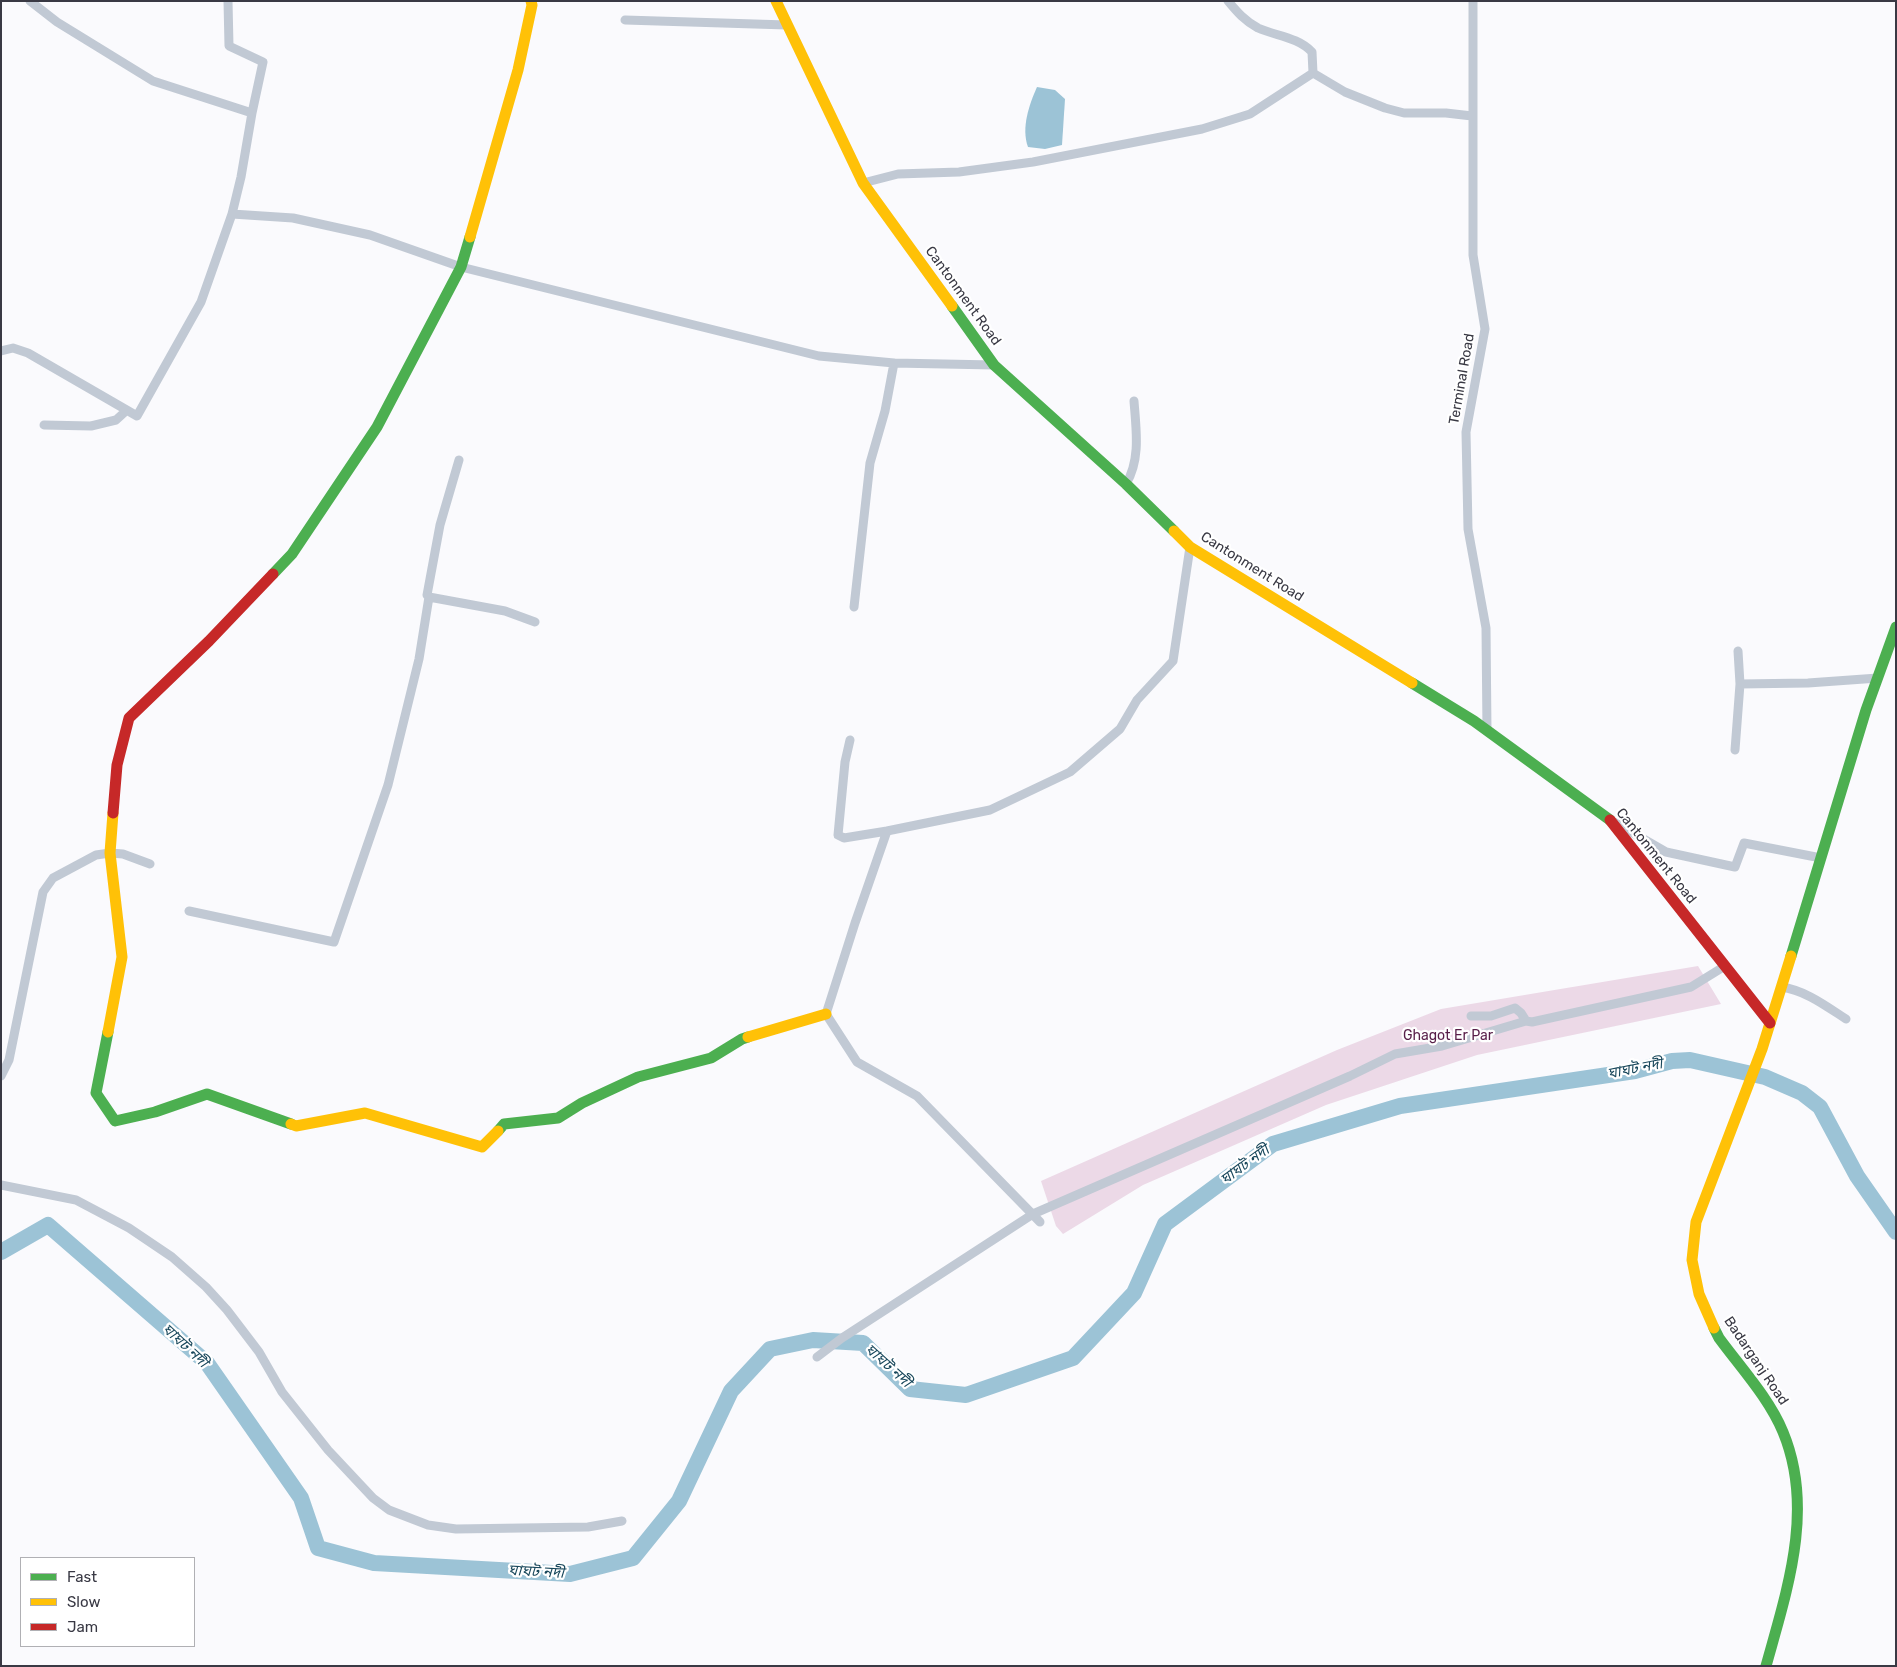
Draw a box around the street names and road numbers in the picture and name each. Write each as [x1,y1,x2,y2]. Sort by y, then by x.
street label: Cantonment Road [921,243,1005,349]
street label: Terminal Road [1446,332,1478,426]
street label: Cantonment Road [1197,529,1307,605]
street label: Cantonment Road [1612,805,1700,907]
street label: Badarganj Road [1720,1314,1792,1408]

